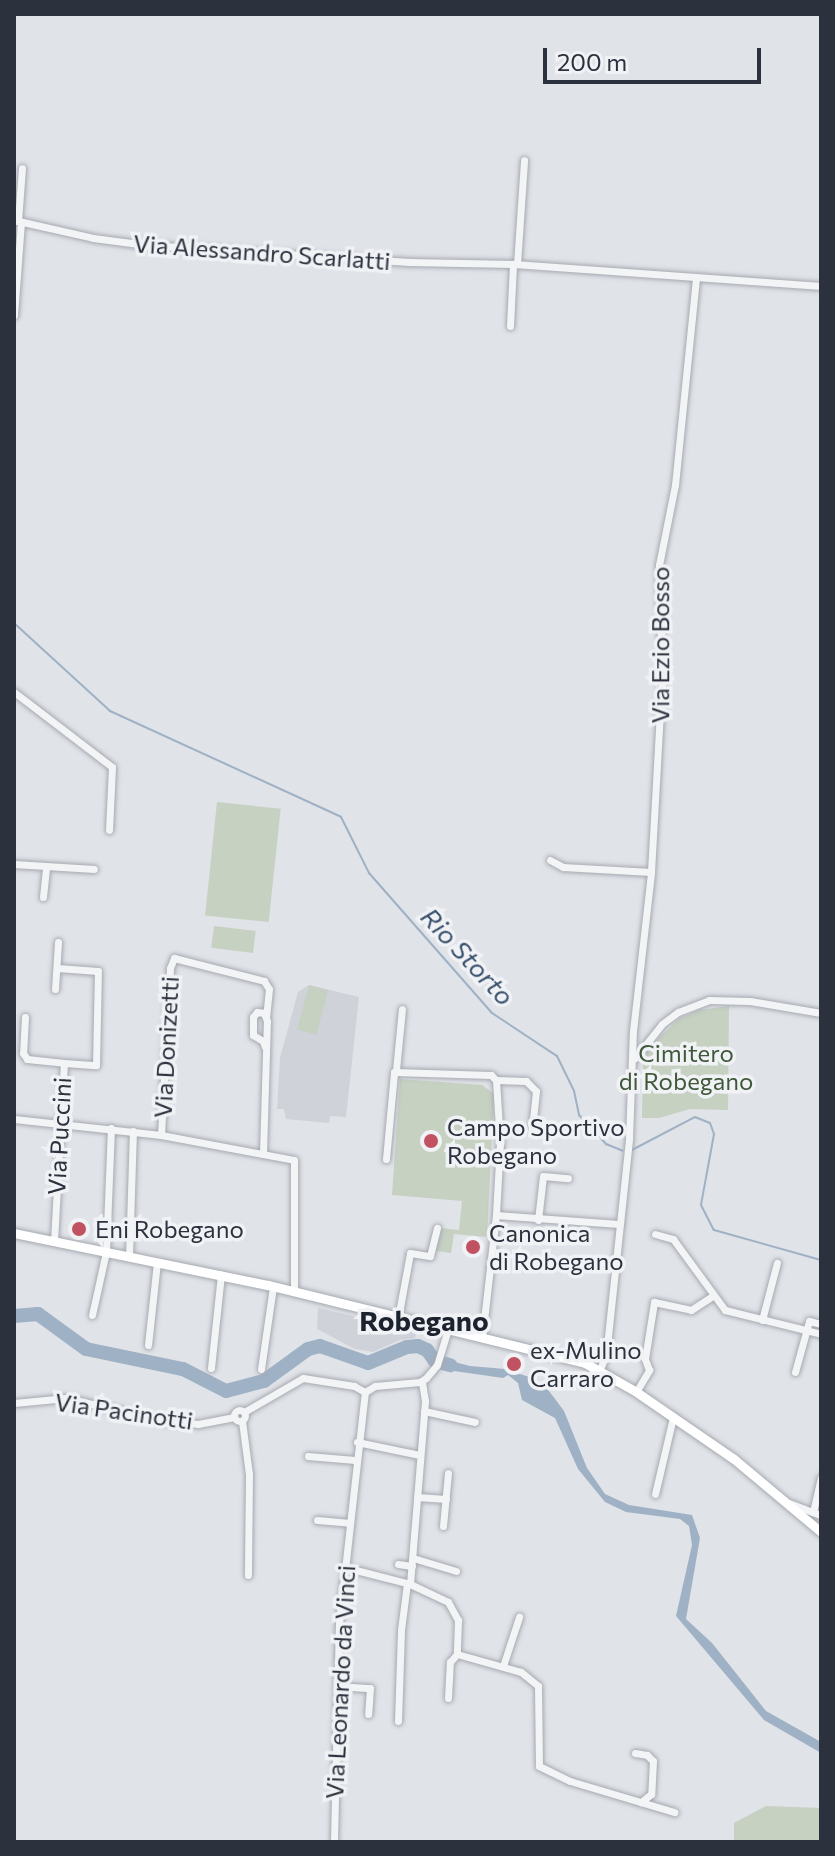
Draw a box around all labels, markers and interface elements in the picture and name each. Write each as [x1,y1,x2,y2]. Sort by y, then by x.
scale bar [547,32,765,82]
text: 200 m [557,47,627,76]
street label: Via Alessandro Scarlatti [132,229,392,275]
street label: Via Ezio Bosso [646,567,674,723]
water label: Rio Storto [415,901,521,1011]
street label: Via Donizetti [148,975,184,1119]
park label: Cimitero di Robegano [619,1039,753,1095]
street label: Via Puccini [42,1076,76,1196]
place label: Campo Sportivo Robegano [447,1113,624,1169]
marker: Campo Sportivo Robegano [422,1132,440,1150]
place label: Eni Robegano [95,1215,244,1243]
place label: Canonica di Robegano [489,1219,624,1275]
marker: Eni Robegano [70,1220,88,1238]
marker: Canonica di Robegano [464,1238,482,1256]
district label: Robegano [359,1303,489,1337]
place label: ex-Mulino Carraro [530,1336,642,1392]
marker: ex-Mulino Carraro [505,1355,523,1373]
street label: Via Pacinotti [53,1387,195,1435]
street label: Via Leonardo da Vinci [319,1564,361,1800]

